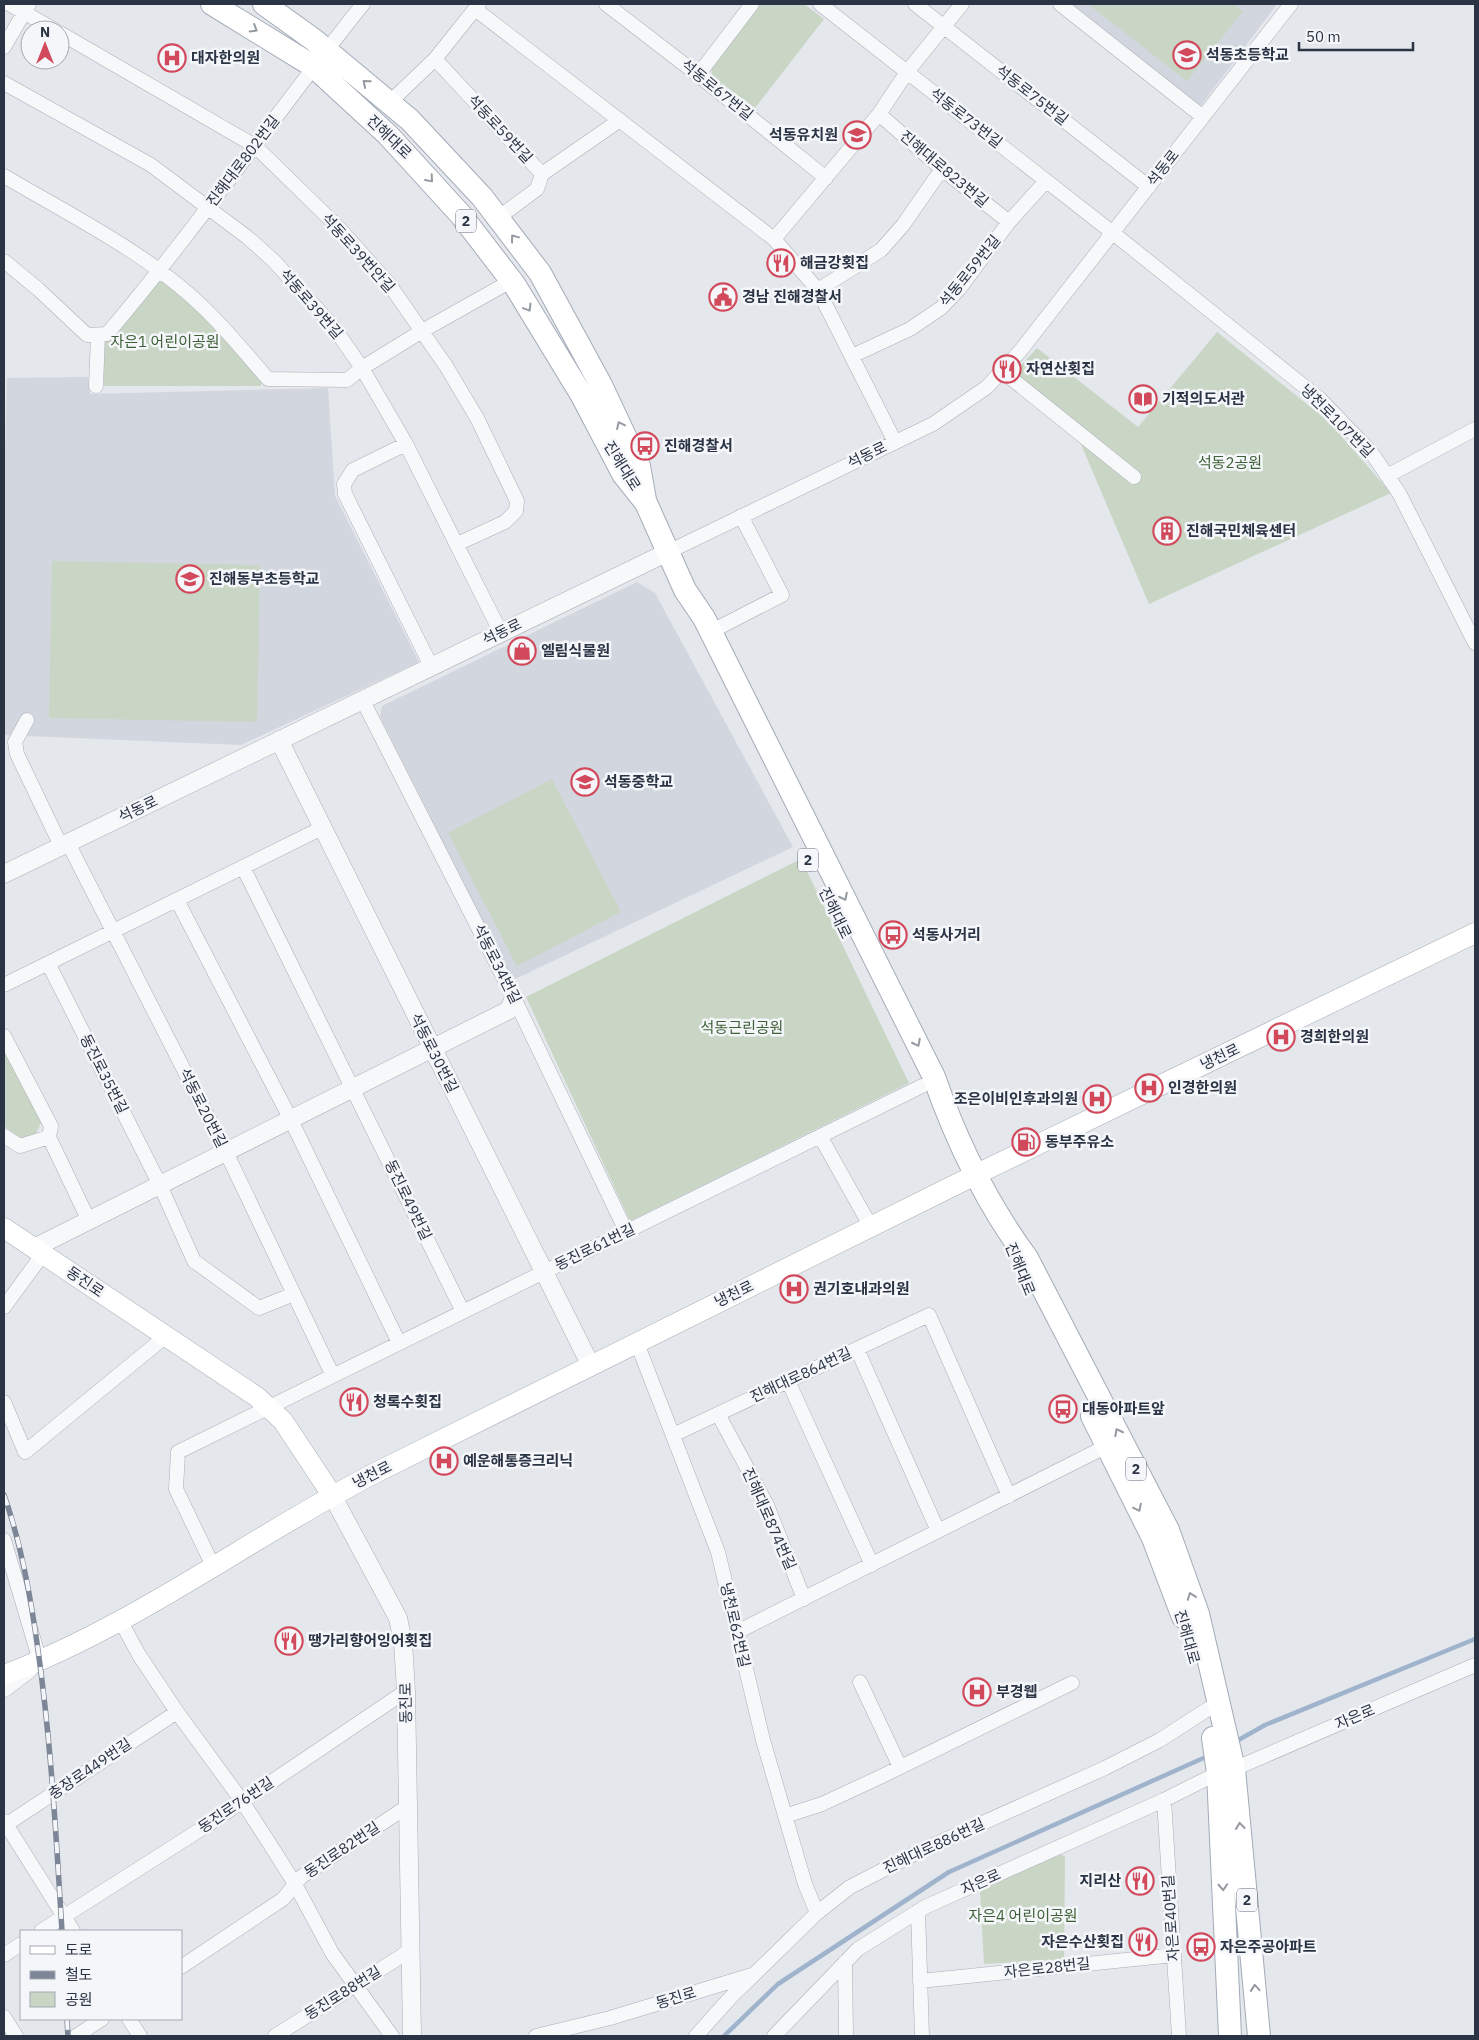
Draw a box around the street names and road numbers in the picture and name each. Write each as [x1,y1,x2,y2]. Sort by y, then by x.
street label: 석동로67번길 [678,55,757,124]
street label: 석동로75번길 [992,60,1072,129]
street label: 석동로73번길 [926,83,1006,152]
street label: 석동로59번길 [464,90,537,167]
street label: 진해대로802번길 [202,111,283,210]
street label: 진해대로 [363,111,416,163]
street label: 진해대로823번길 [896,126,992,211]
street label: 석동로 [1142,146,1183,190]
street label: 석동로39번안길 [318,209,399,296]
road number: 2 [456,210,476,232]
street label: 석동로59번길 [935,231,1004,310]
street label: 석동로39번길 [276,265,347,343]
street label: 냉천로107번길 [1297,380,1378,461]
street label: 진해대로 [600,437,645,494]
street label: 석동로 [844,437,890,472]
street label: 석동로 [479,614,525,649]
street label: 석동로 [115,791,161,826]
road number: 2 [798,848,818,872]
street label: 진해대로 [815,884,856,942]
street label: 석동로34번길 [469,921,526,1007]
street label: 석동로30번길 [406,1010,463,1096]
street label: 동진로35번길 [76,1031,133,1117]
street label: 냉천로 [1197,1039,1243,1074]
street label: 석동로20번길 [175,1065,232,1151]
street label: 동진로49번길 [381,1157,436,1243]
street label: 동진로61번길 [552,1219,638,1274]
street label: 진해대로 [1001,1240,1040,1298]
street label: 동진로 [63,1262,108,1301]
street label: 냉천로 [711,1276,757,1311]
street label: 진해대로864번길 [747,1343,855,1406]
street label: 냉천로 [349,1457,395,1492]
road number: 2 [1126,1458,1146,1480]
street label: 진해대로874번길 [738,1465,800,1573]
street label: 냉천로62번길 [716,1580,755,1669]
street label: 진해대로 [1171,1608,1204,1666]
street label: 동진로 [396,1682,415,1724]
street label: 자은로 [1332,1700,1378,1733]
street label: 충장로449번길 [45,1734,135,1803]
street label: 동진로76번길 [194,1772,277,1837]
street label: 진해대로886번길 [880,1814,988,1877]
street label: 동진로82번길 [300,1817,383,1882]
street label: 자은로 [958,1864,1004,1899]
street label: 자은로40번길 [1158,1874,1183,1962]
road number: 2 [1237,1888,1257,1912]
street label: 자은로28번길 [1003,1954,1091,1981]
street label: 동진로88번길 [301,1961,385,2024]
street label: 동진로 [653,1982,698,2013]

